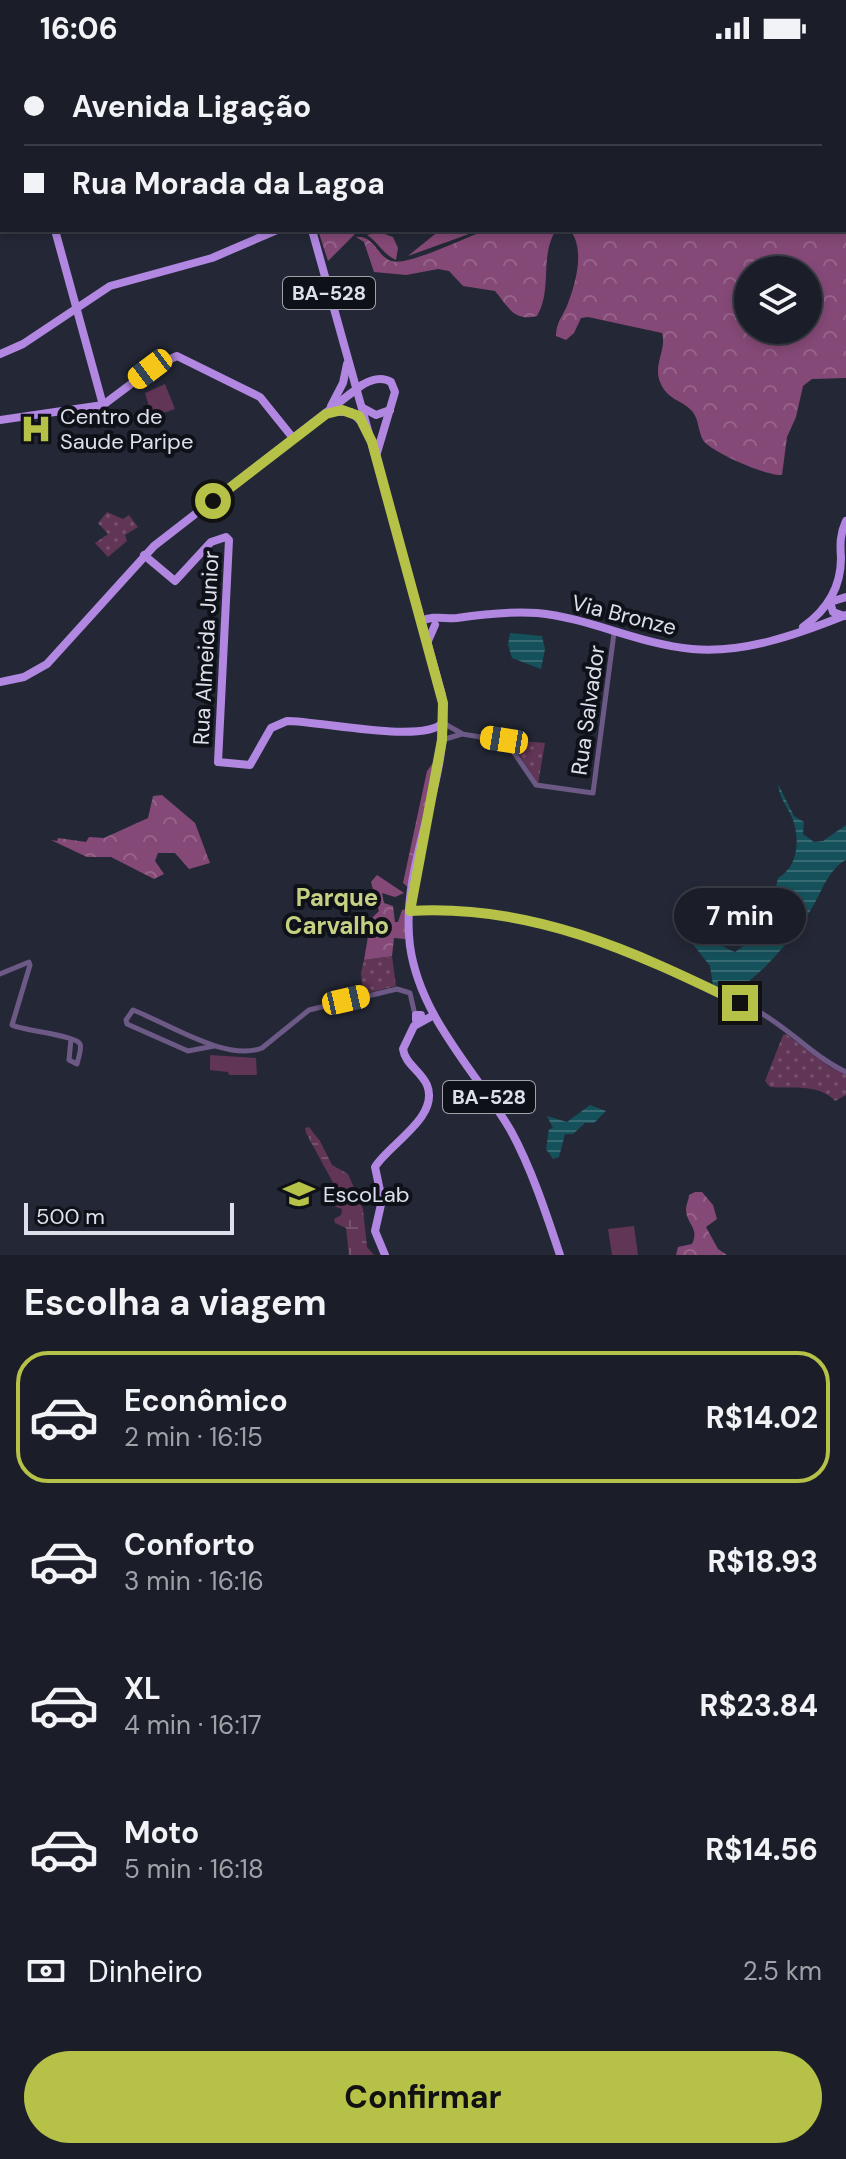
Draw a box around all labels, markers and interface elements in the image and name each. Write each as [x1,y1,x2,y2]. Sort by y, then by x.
text: 16:06 [40,9,118,48]
text: Avenida Ligação [72,87,311,126]
text: Rua Morada da Lagoa [72,164,385,203]
map controls [734,256,822,344]
button: layers [734,256,822,344]
road number: BA-528 [283,277,375,309]
car [124,345,176,393]
place label: Centro de Saude Paripe [60,402,193,456]
hospital icon: Centro de Saude Paripe [19,412,53,446]
route start [195,483,231,519]
street label: Rua Almeida Junior [186,550,226,746]
street label: Via Bronze [569,588,679,642]
street label: Rua Salvador [565,643,611,777]
car [478,724,530,756]
district label: Parque Carvalho [285,882,389,941]
callout: 7 min [674,887,806,943]
text: 7 min [706,899,774,933]
car [320,983,372,1017]
route end [722,985,758,1021]
road number: BA-528 [443,1081,535,1113]
school or university icon: EscoLab [282,1177,316,1211]
place label: EscoLab [323,1180,409,1209]
scale bar [24,1199,234,1235]
text: 500 m [36,1202,105,1231]
text: Escolha a viagem [24,1279,327,1326]
icon: car [28,1381,100,1453]
text: Econômico [124,1381,288,1420]
text: R$14.02 [706,1398,818,1437]
text: 2 min · 16:15 [124,1420,263,1454]
icon: car [28,1525,100,1597]
text: Conforto [124,1525,255,1564]
text: R$18.93 [707,1542,818,1581]
text: 3 min · 16:16 [124,1564,264,1598]
icon: car [28,1669,100,1741]
text: XL [124,1669,161,1708]
text: R$23.84 [700,1686,818,1725]
text: 4 min · 16:17 [124,1708,262,1742]
icon: car [28,1813,100,1885]
text: Moto [124,1813,199,1852]
text: R$14.56 [705,1830,818,1869]
text: 5 min · 16:18 [124,1852,264,1886]
icon: cash [24,1949,68,1993]
text: Dinheiro [88,1952,203,1991]
text: 2.5 km [743,1954,822,1988]
button: Confirmar [24,2051,822,2143]

